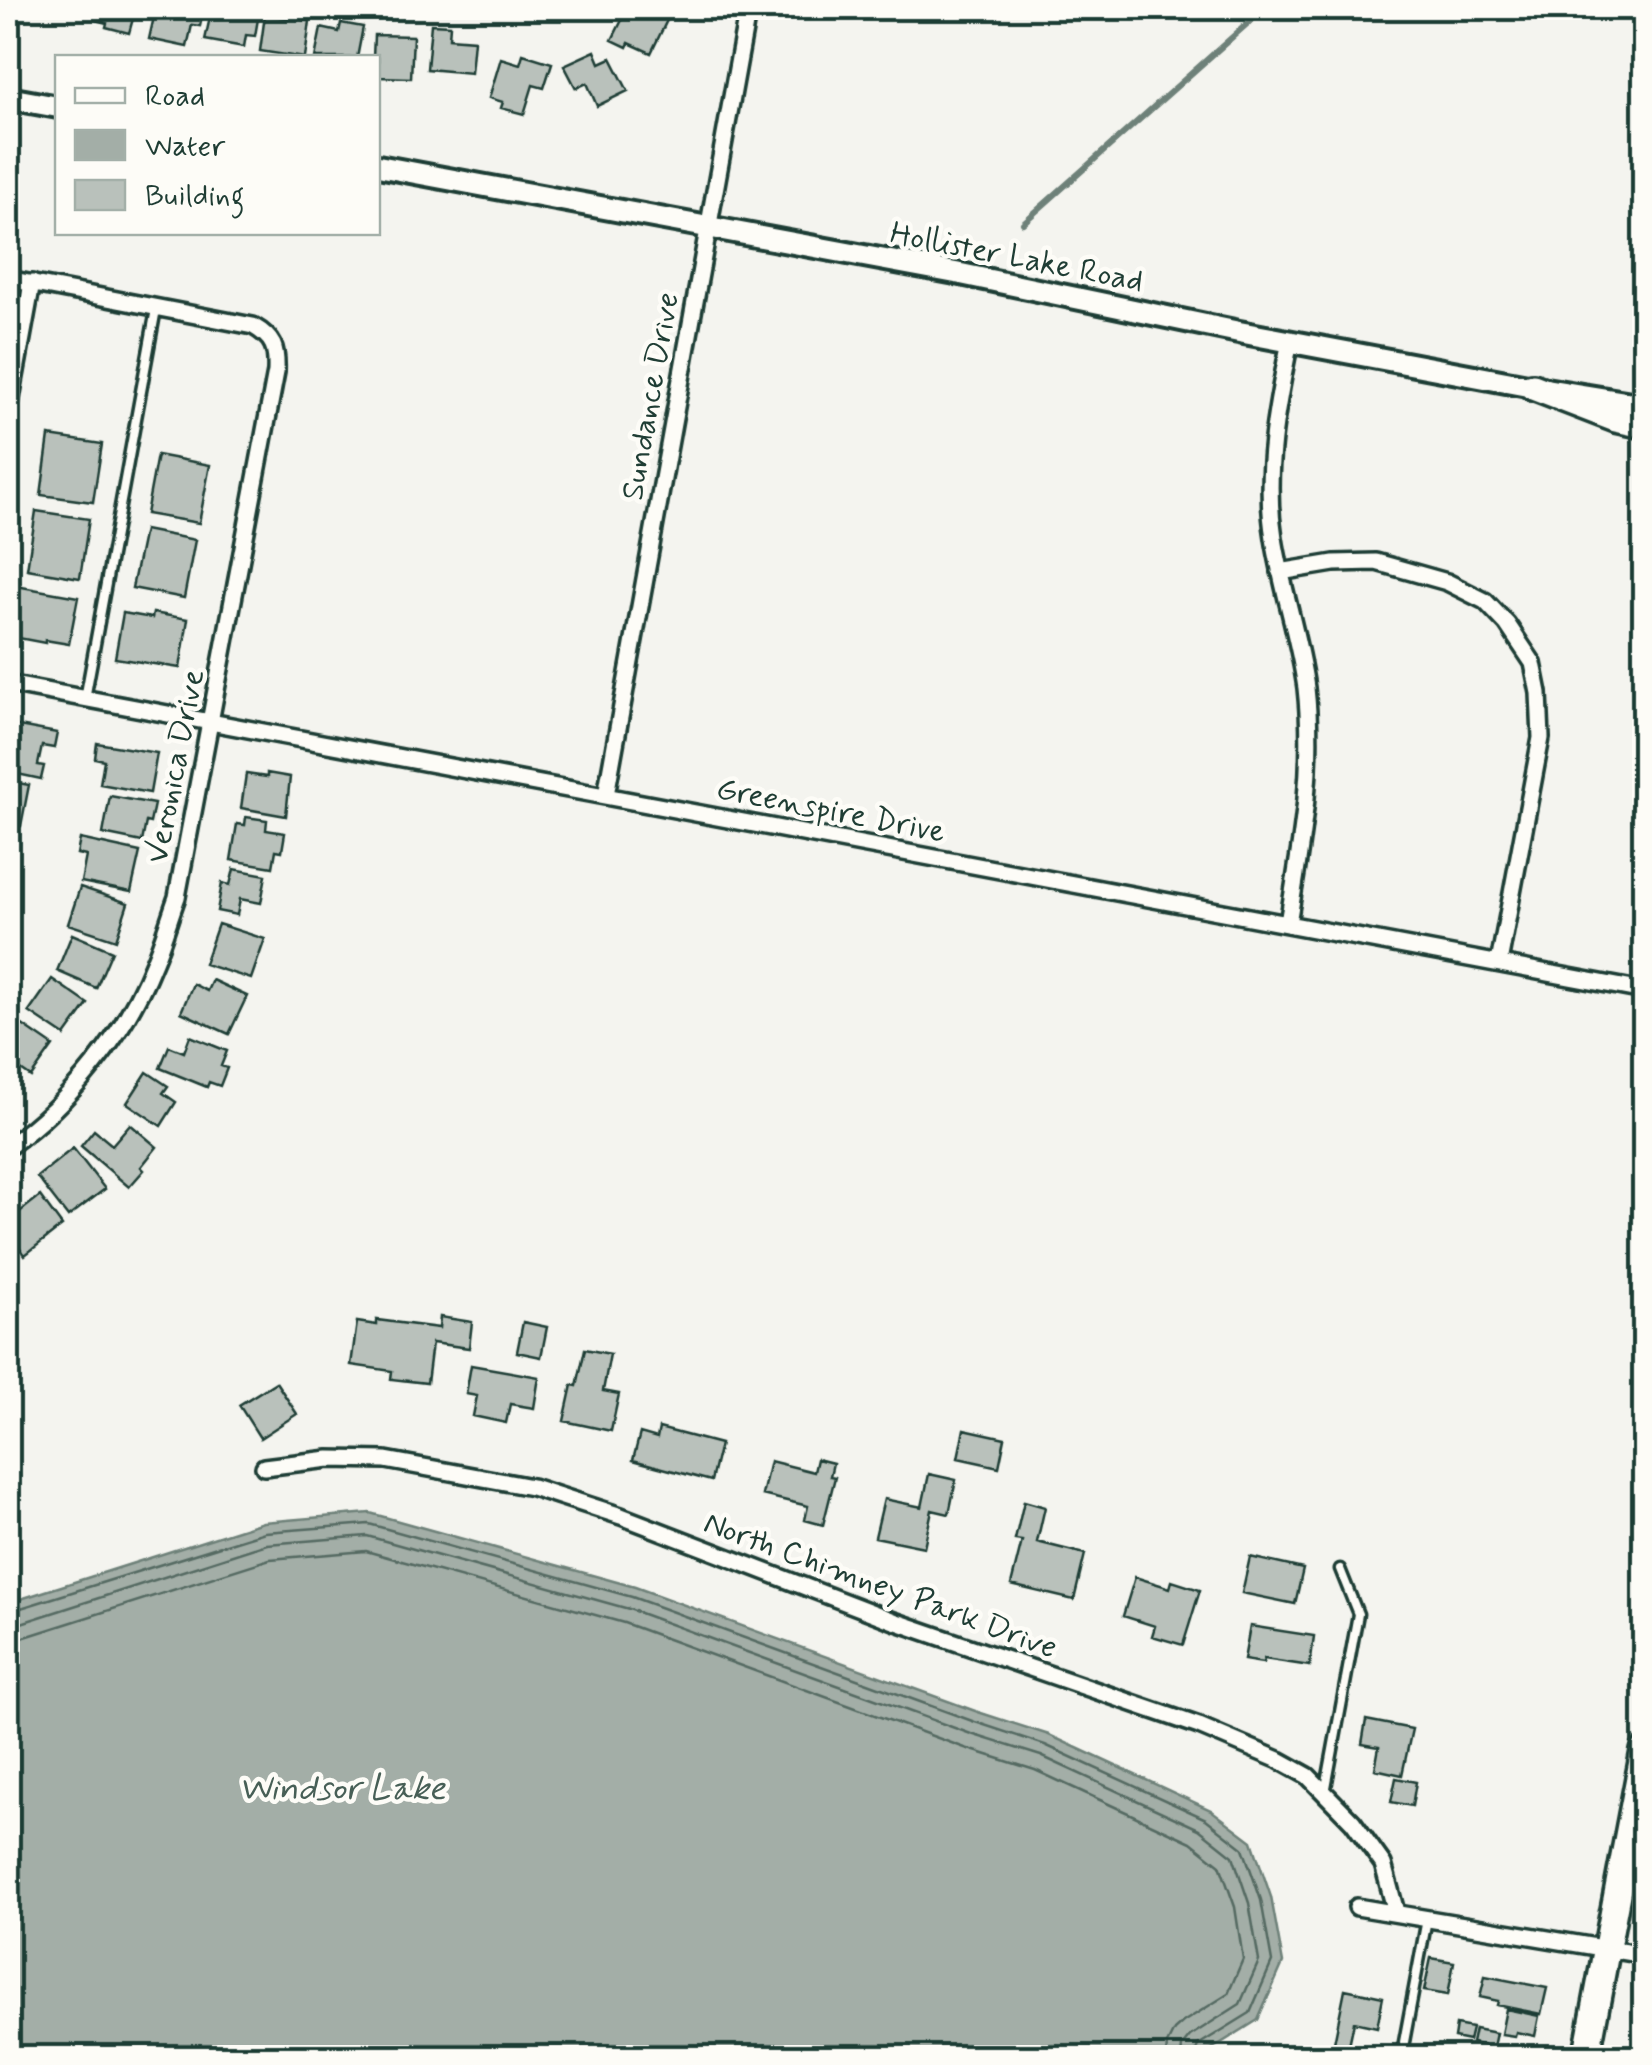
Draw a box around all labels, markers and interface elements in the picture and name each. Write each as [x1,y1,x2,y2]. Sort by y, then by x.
legend [55,55,380,235]
text: Road [145,77,205,116]
text: Water [145,127,226,166]
text: Building [145,177,244,219]
street label: Hollister Lake Road [887,213,1147,303]
street label: Sundance Drive [612,289,690,504]
street label: Veronica Drive [137,666,215,867]
street label: Greenspire Drive [713,768,949,854]
street label: North Chimney Park Drive [698,1502,1063,1669]
water label: Windsor Lake [239,1766,446,1812]

